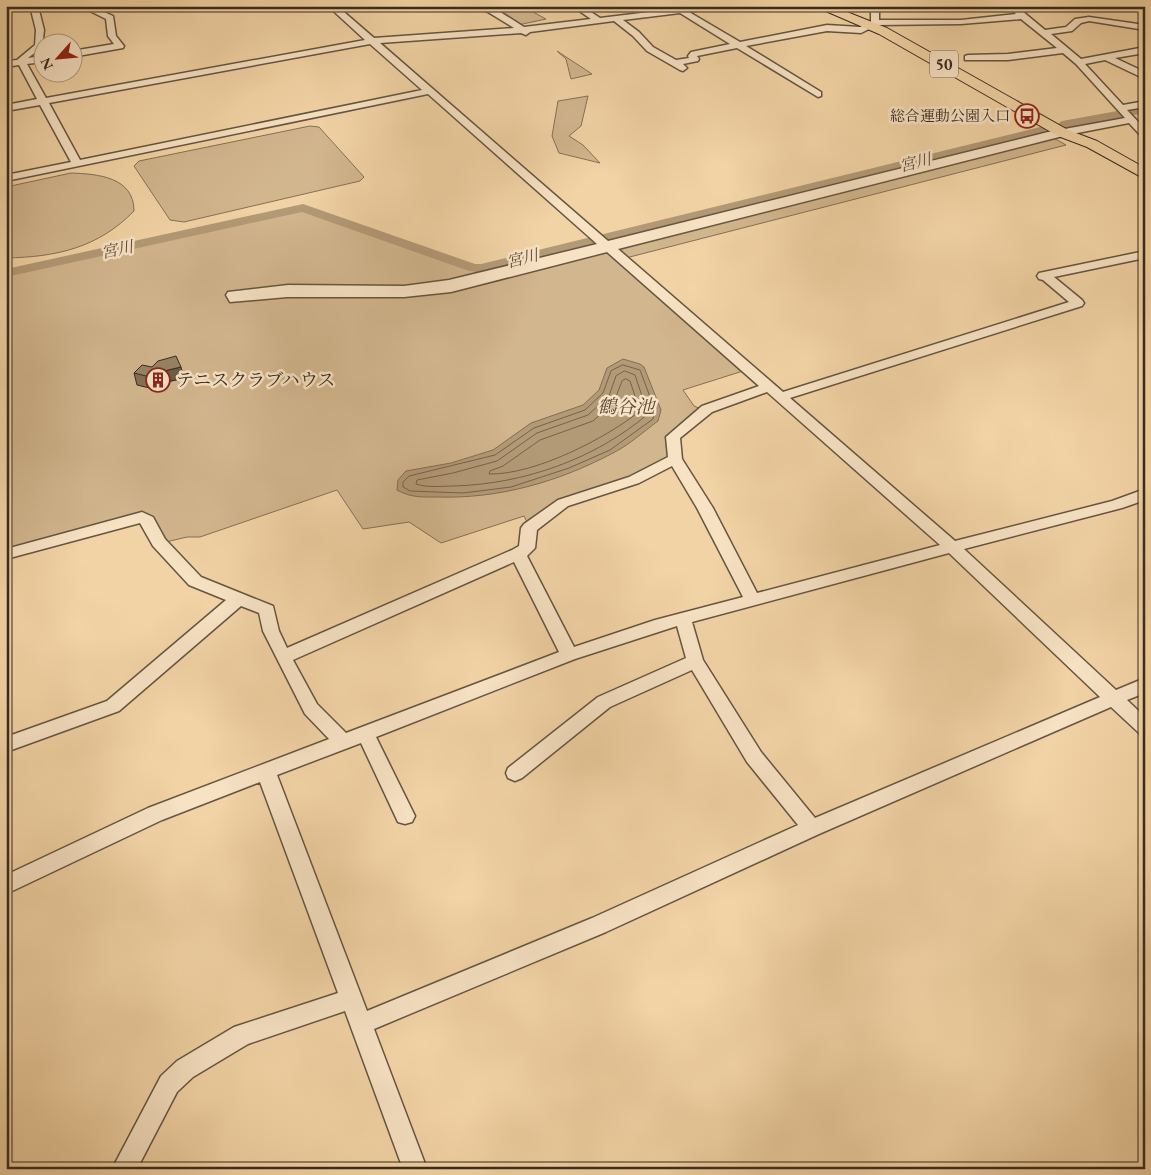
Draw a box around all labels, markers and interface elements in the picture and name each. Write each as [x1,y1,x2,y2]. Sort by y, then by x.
north arrow [32,32,82,82]
road number: 50 [930,51,958,78]
text: N [36,54,57,73]
bus stop icon: 総合運動公園入口 [1014,103,1040,129]
place label: 総合運動公園入口 [890,106,1010,125]
water label: 宮川 [897,148,935,177]
water label: 宮川 [99,235,137,263]
water label: 宮川 [504,244,542,273]
building icon: テニスクラブハウス [145,367,171,393]
place label: テニスクラブハウス [176,368,335,391]
water label: 鶴谷池 [597,394,656,419]

